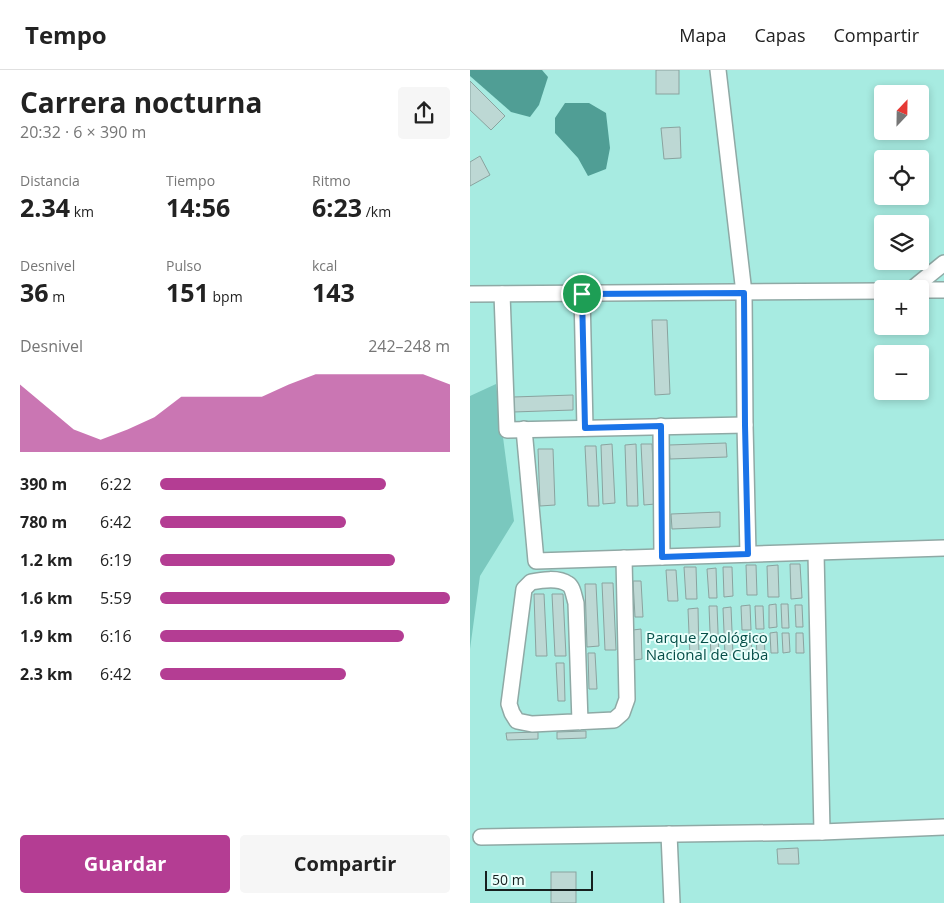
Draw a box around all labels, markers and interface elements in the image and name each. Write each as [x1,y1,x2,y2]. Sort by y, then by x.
text: Tempo [25,18,107,51]
text: Mapa [679,23,727,47]
text: Capas [755,23,805,47]
text: Compartir [833,23,919,47]
text: Carrera nocturna [20,83,262,121]
north arrow [874,85,929,140]
map controls [874,85,929,400]
button: share [398,87,450,139]
text: 20:32 · 6 × 390 m [20,121,146,143]
button: locate [874,150,929,205]
text: Distancia [20,171,80,190]
text: Tiempo [166,171,215,190]
text: Ritmo [312,171,351,190]
text: 2.34 [20,190,70,224]
text: 14:56 [166,190,230,224]
text: 6:23 [312,190,362,224]
text: km [70,202,94,221]
text: /km [362,202,391,221]
button: layers [874,215,929,270]
text: Desnivel [20,256,75,275]
text: Pulso [166,256,202,275]
text: kcal [312,256,337,275]
pin [561,273,603,315]
text: 36 [20,275,49,309]
text: 151 [166,275,209,309]
text: 143 [312,275,355,309]
icon: arrive [568,280,596,308]
button: + [874,280,929,335]
text: m [49,287,65,306]
text: bpm [209,287,243,306]
text: Desnivel [20,335,83,357]
text: 242–248 m [368,335,450,357]
button: − [874,345,929,400]
text: 390 m [20,473,67,495]
text: 6:22 [100,473,132,495]
text: 780 m [20,511,67,533]
text: 6:42 [100,511,132,533]
text: 1.2 km [20,549,73,571]
text: 6:19 [100,549,132,571]
text: 1.6 km [20,587,73,609]
text: 5:59 [100,587,132,609]
text: 1.9 km [20,625,73,647]
text: 6:16 [100,625,132,647]
park label: Parque Zoológico Nacional de Cuba [646,627,768,664]
text: 2.3 km [20,663,73,685]
text: 6:42 [100,663,132,685]
button: Guardar [20,835,230,893]
button: Compartir [240,835,450,893]
scale bar [485,868,592,891]
text: 50 m [492,870,525,889]

